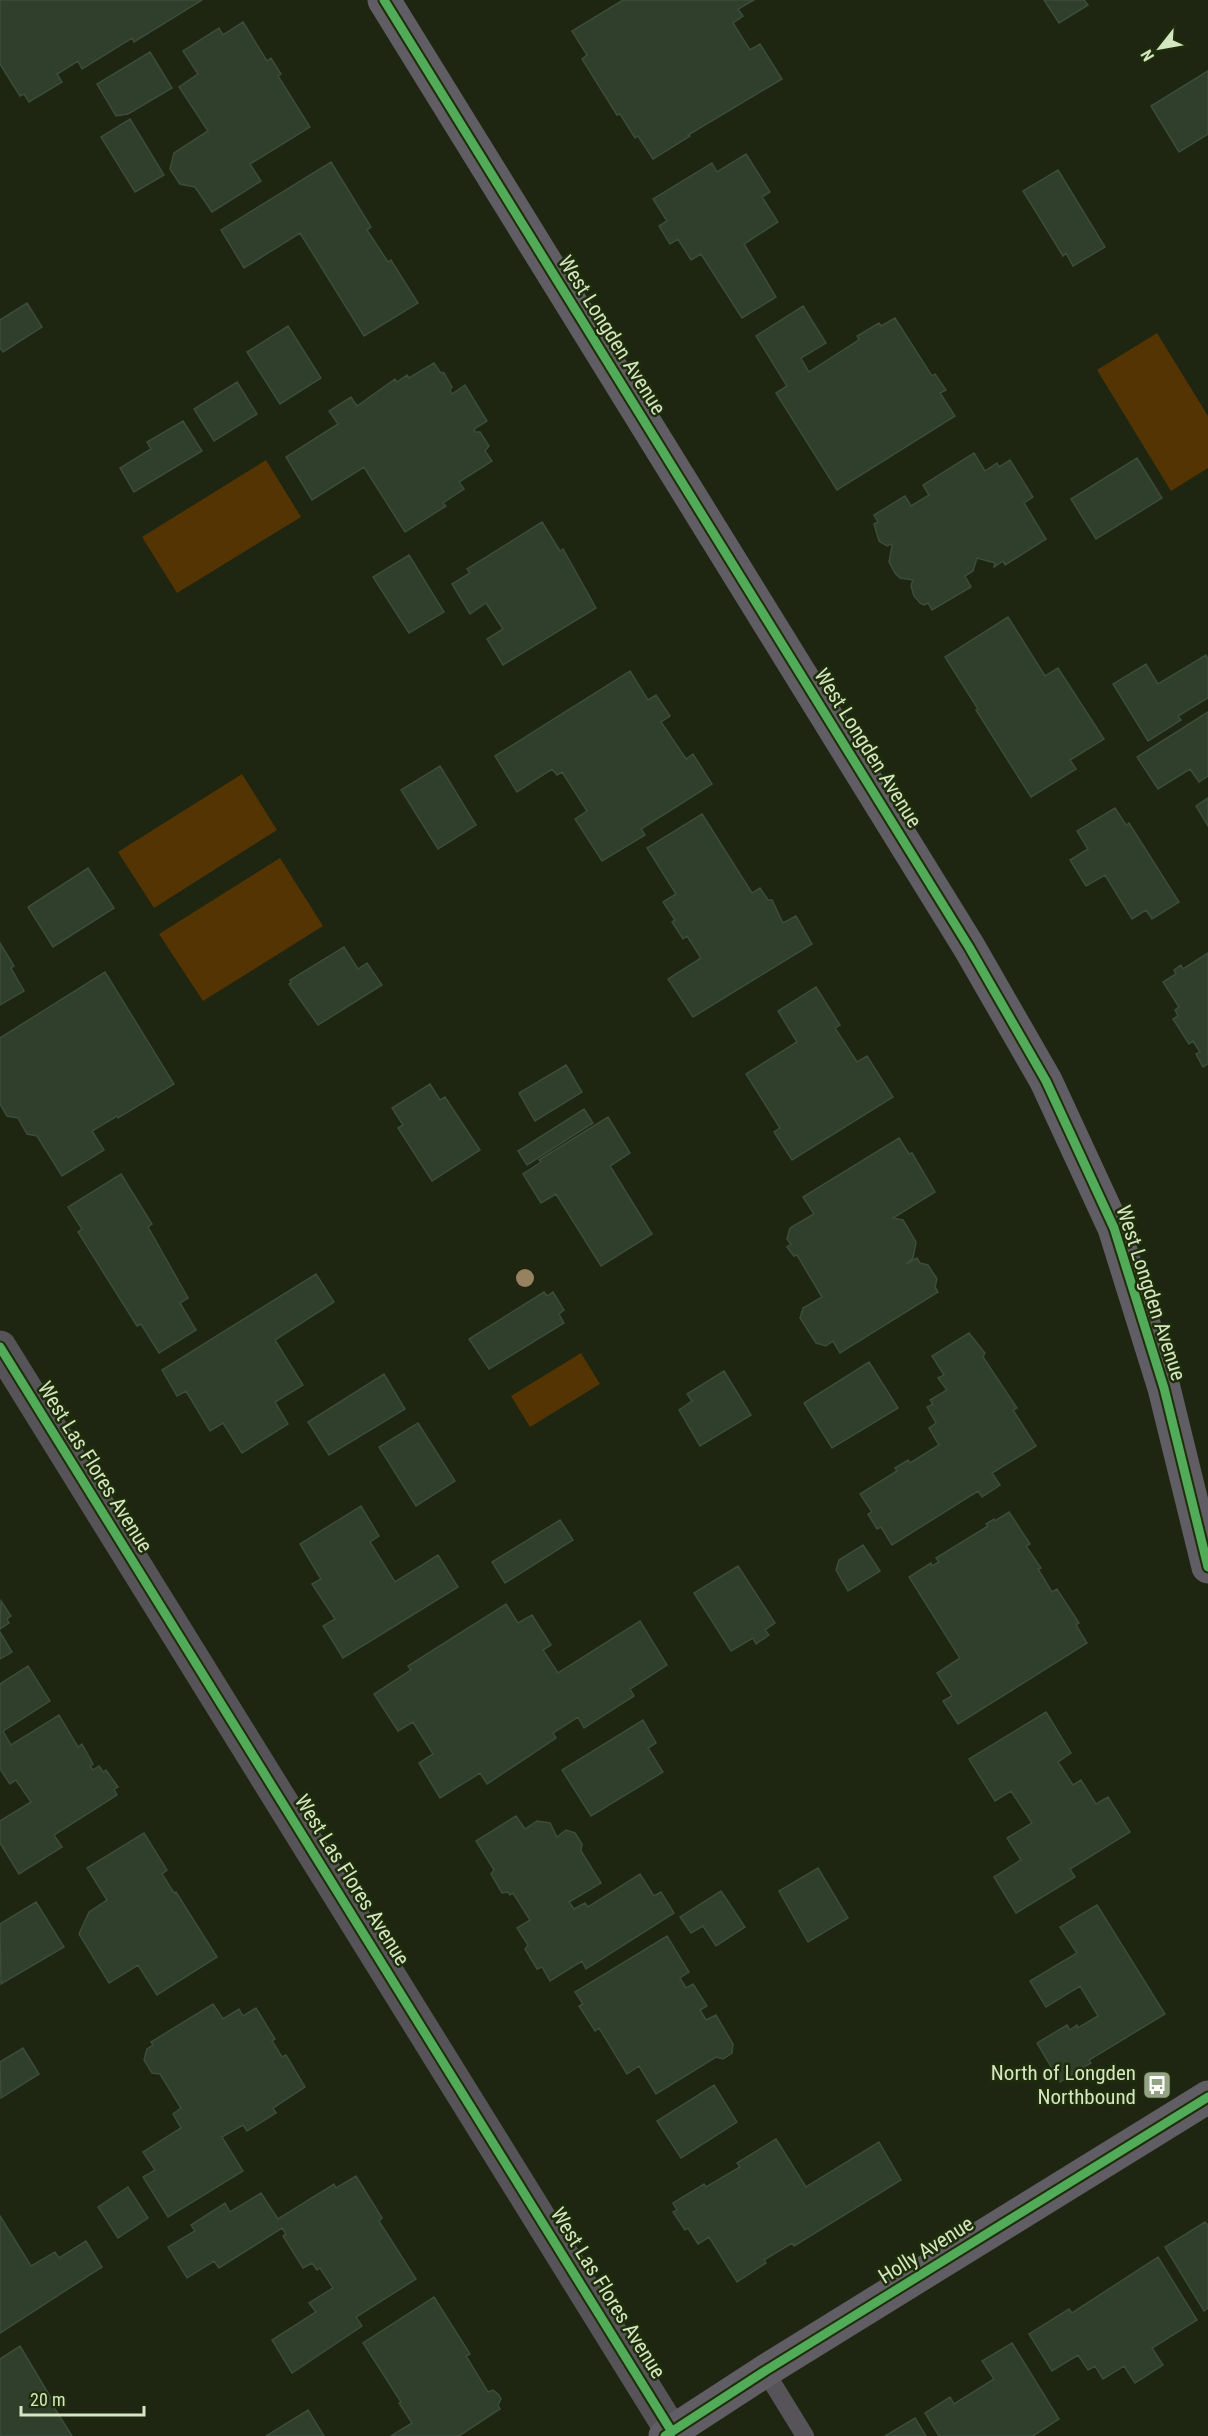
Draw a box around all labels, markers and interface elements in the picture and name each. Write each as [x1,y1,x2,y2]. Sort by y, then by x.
north arrow [1130,18,1190,78]
text: N [1137,46,1158,65]
street label: West Longden Avenue [553,251,671,419]
street label: West Longden Avenue [809,664,927,832]
street label: West Longden Avenue [1111,1202,1191,1384]
street label: West Las Flores Avenue [33,1377,157,1557]
street label: West Las Flores Avenue [290,1790,414,1970]
place label: North of Longden Northbound [991,2061,1136,2109]
bus stop icon: North of Longden Northbound [1141,2069,1173,2101]
street label: West Las Flores Avenue [546,2203,670,2383]
street label: Holly Avenue [874,2211,978,2289]
scale bar [21,2379,144,2417]
text: 20 m [30,2389,65,2410]

